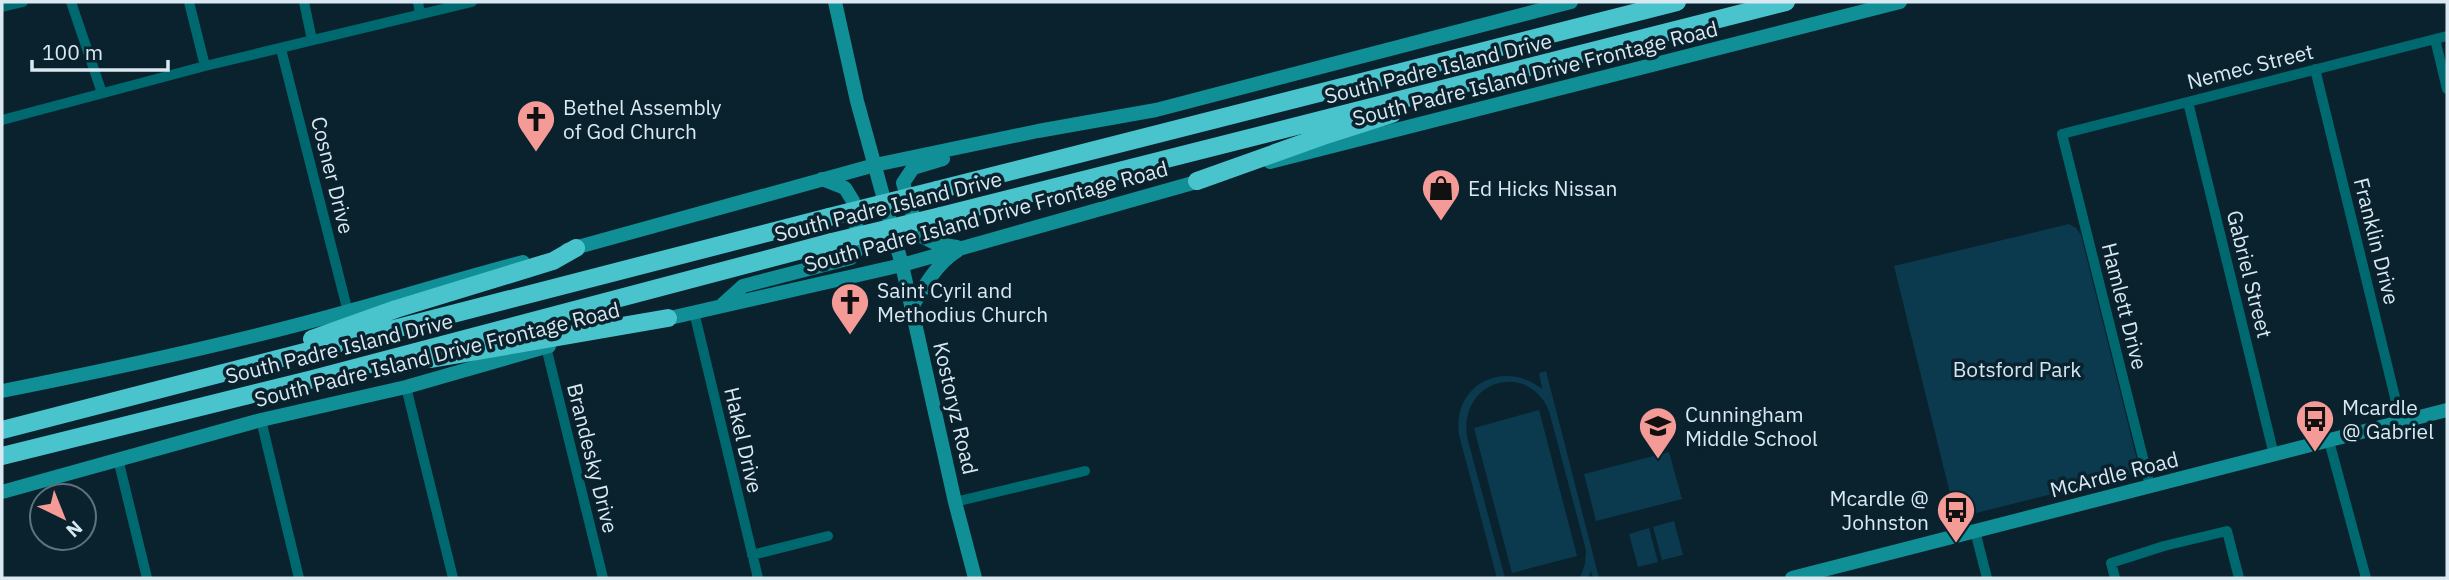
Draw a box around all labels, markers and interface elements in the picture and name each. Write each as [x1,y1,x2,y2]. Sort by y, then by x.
street label: South Padre Island Drive Frontage Road [1350,14,1720,132]
street label: South Padre Island Drive [1321,26,1555,110]
scale bar [32,28,168,72]
street label: Nemec Street [2184,37,2316,95]
text: 100 m [42,38,103,66]
place label: Bethel Assembly of God Church [563,93,722,145]
church icon: Bethel Assembly of God Church [515,98,557,153]
street label: Cosner Drive [305,113,361,237]
street label: South Padre Island Drive Frontage Road [801,154,1171,278]
street label: South Padre Island Drive [771,164,1005,248]
shop icon: Ed Hicks Nissan [1420,167,1462,222]
place label: Ed Hicks Nissan [1468,174,1617,202]
street label: Franklin Drive [2348,175,2406,307]
street label: Gabriel Street [2221,207,2279,341]
street label: Hamlett Drive [2096,240,2154,372]
place label: Saint Cyril and Methodius Church [877,276,1048,328]
church icon: Saint Cyril and Methodius Church [829,281,871,336]
street label: South Padre Island Drive Frontage Road [252,295,622,413]
street label: South Padre Island Drive [222,306,456,390]
street label: Kostoryz Road [927,339,985,477]
park label: Botsford Park [1953,355,2081,383]
street label: Brandesky Drive [561,380,625,536]
street label: Hakel Drive [718,384,770,496]
place label: Mcardle @ Gabriel [2342,393,2434,445]
bus stop icon: Mcardle @ Gabriel [2294,398,2336,453]
place label: Cunningham Middle School [1685,400,1818,452]
school or university icon: Cunningham Middle School [1637,405,1679,460]
street label: McArdle Road [2047,445,2181,503]
north arrow [28,482,98,552]
place label: Mcardle @ Johnston [1830,484,1929,536]
bus stop icon: Mcardle @ Johnston [1935,489,1977,544]
text: N [61,516,88,543]

